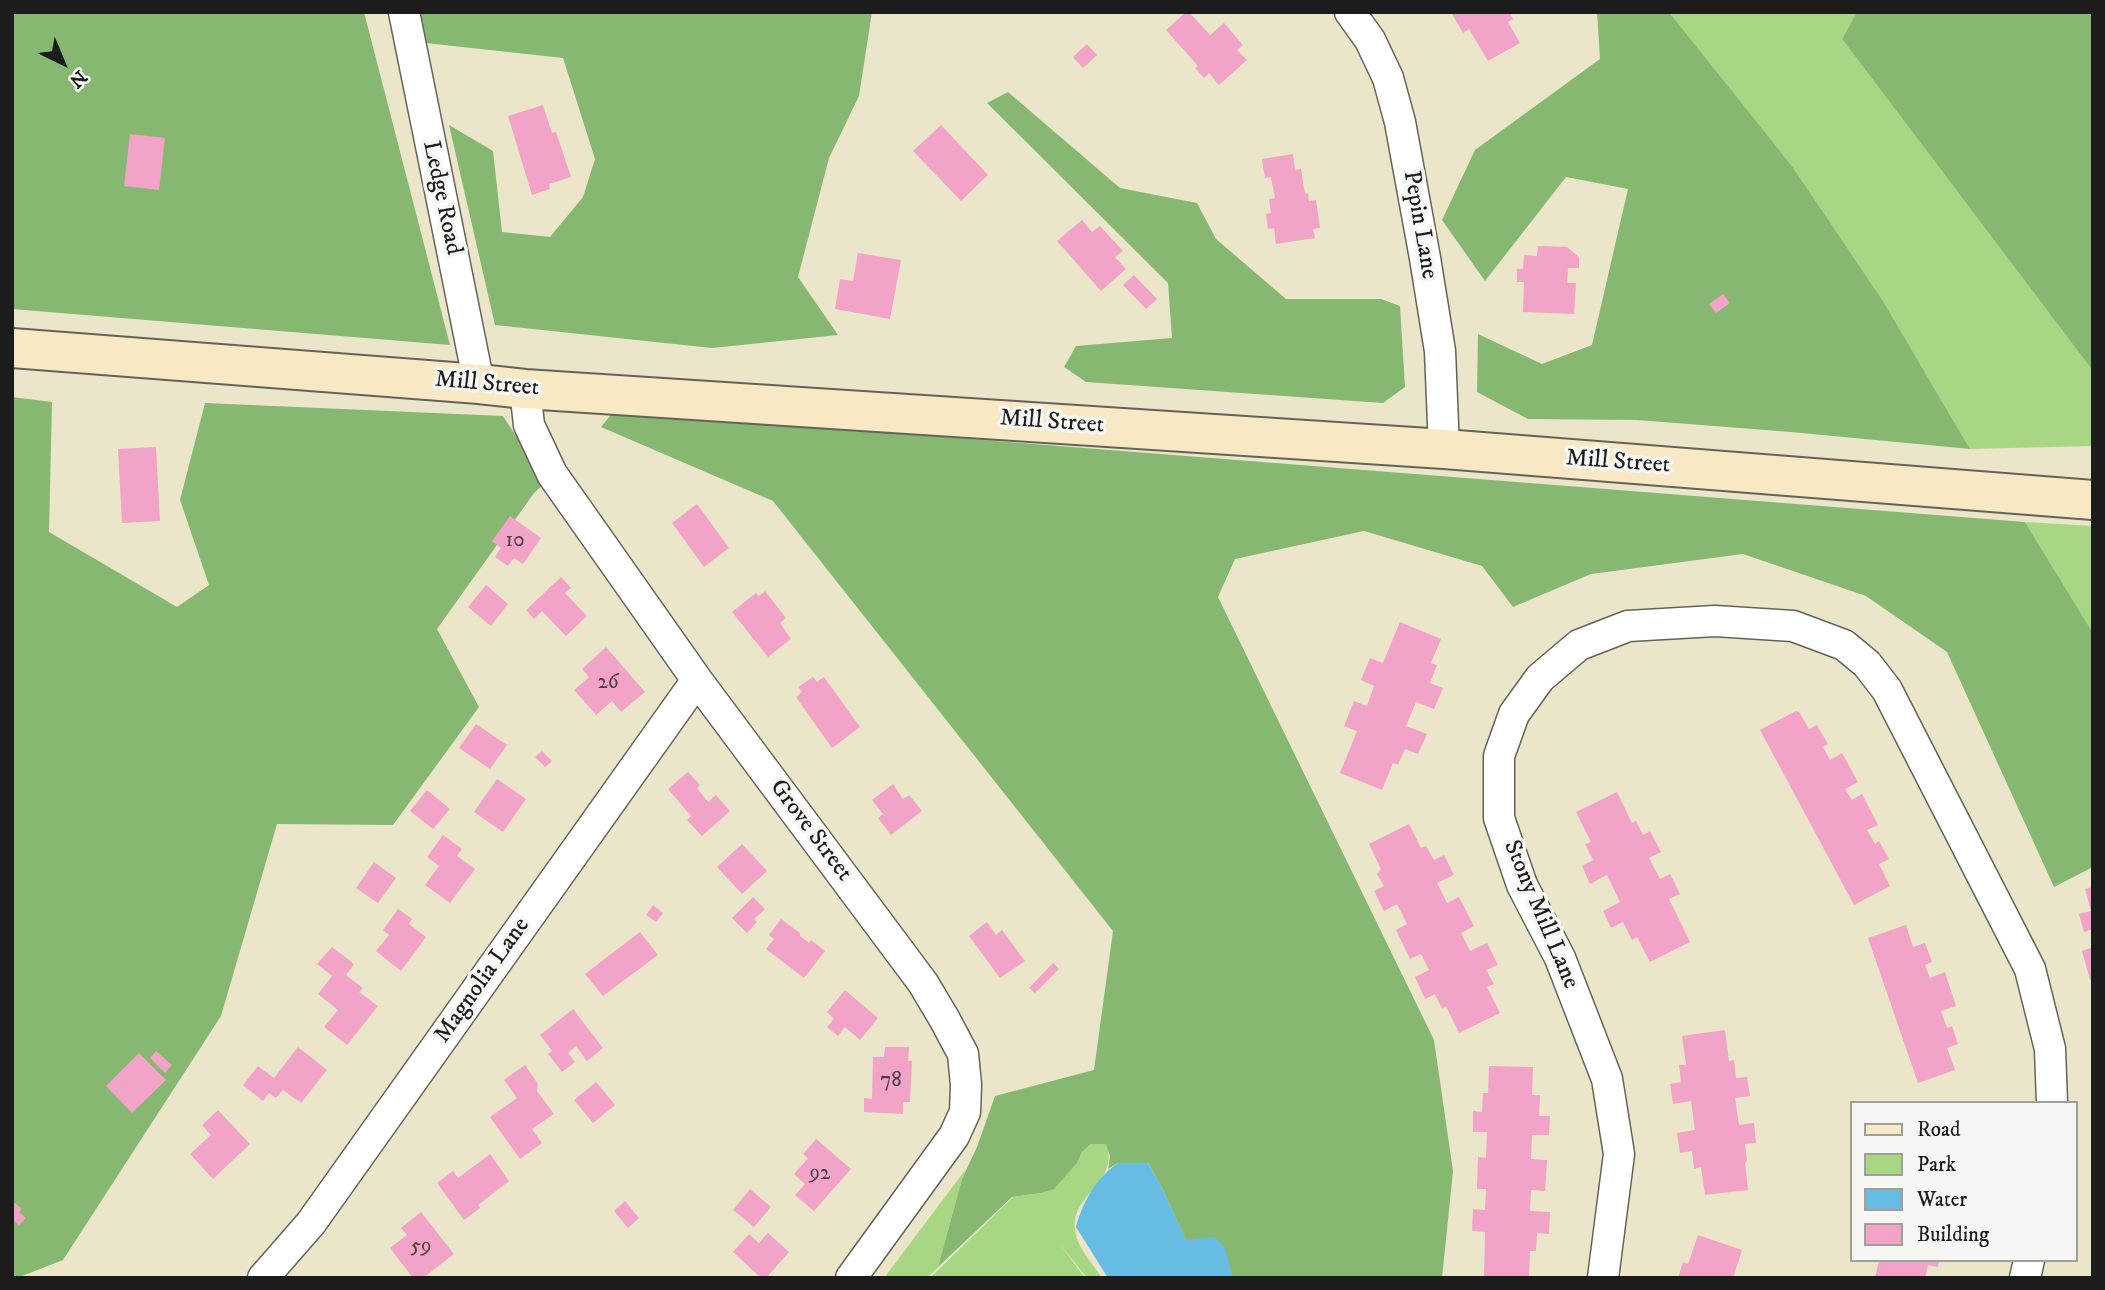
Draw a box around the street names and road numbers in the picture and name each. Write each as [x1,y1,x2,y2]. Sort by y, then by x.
street label: Ledge Road [415,138,467,258]
street label: Pepin Lane [1395,169,1443,281]
street label: Mill Street [434,366,540,404]
street label: Mill Street [999,405,1105,441]
street label: Mill Street [1565,445,1671,481]
street label: Grove Street [762,775,858,887]
street label: Stony Mill Lane [1496,836,1584,994]
street label: Magnolia Lane [429,913,537,1049]

